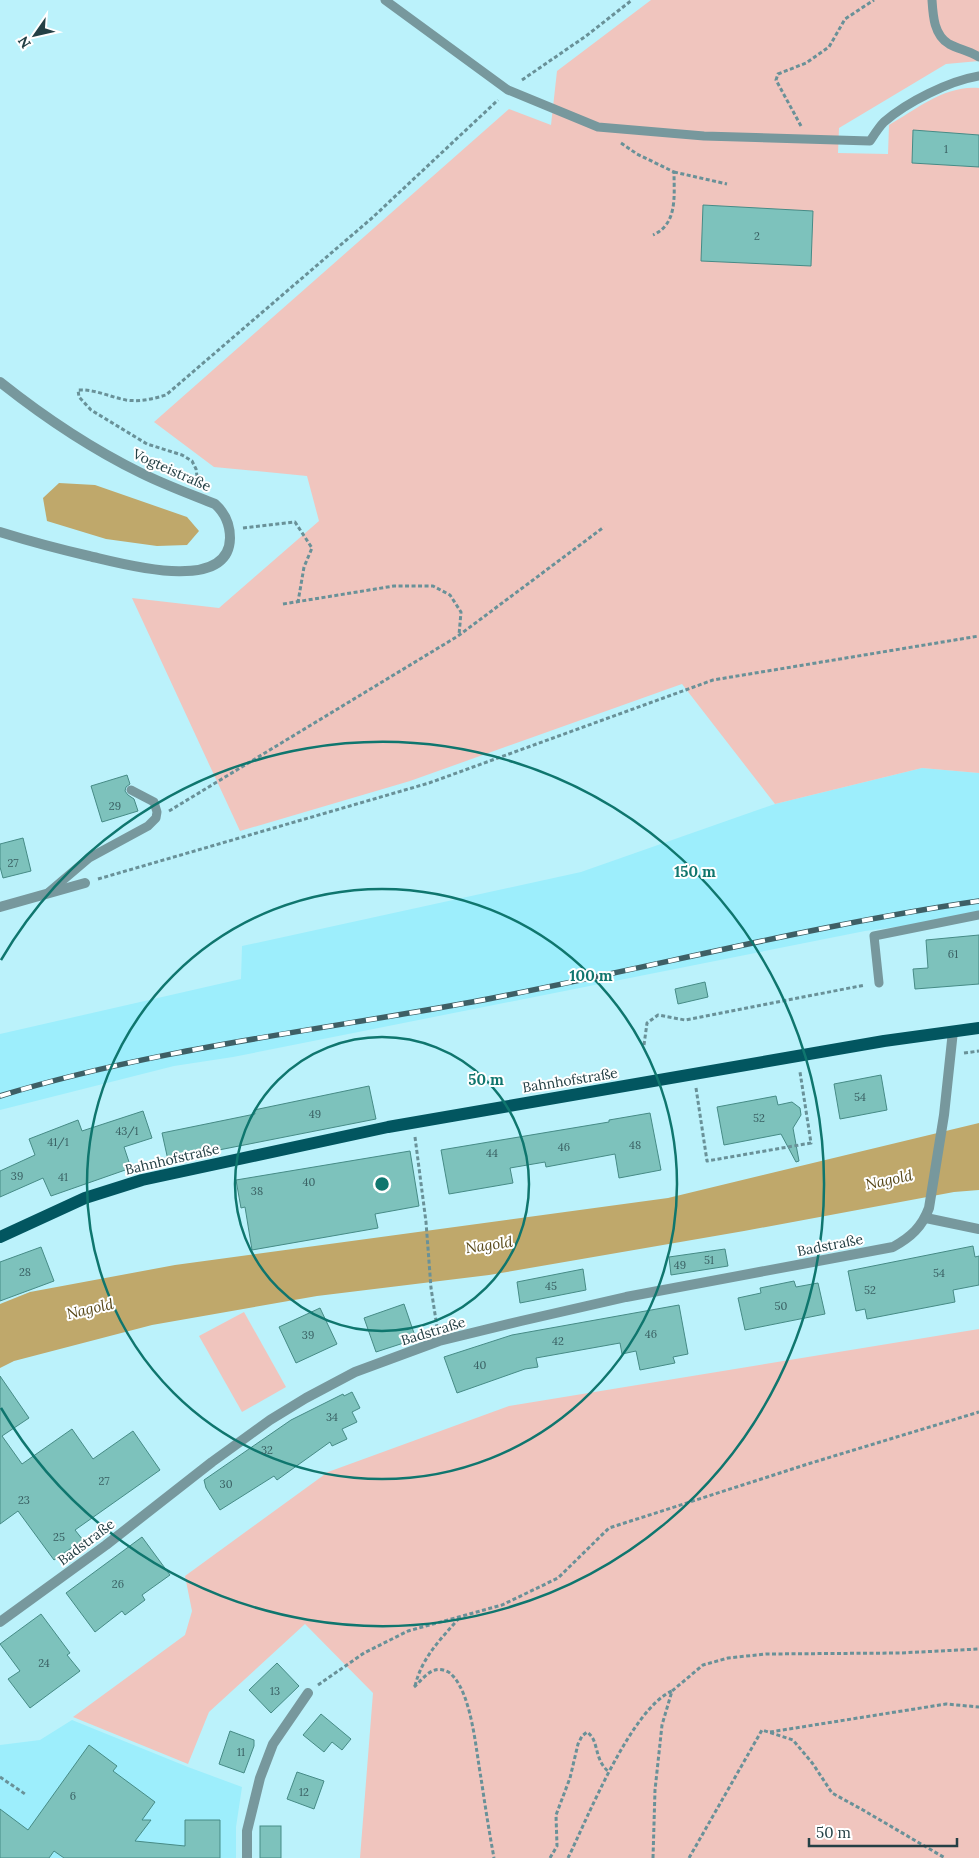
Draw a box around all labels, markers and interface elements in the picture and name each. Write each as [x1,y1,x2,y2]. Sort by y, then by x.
north arrow [10,10,60,60]
text: N [14,33,35,52]
house number: 1 [944,142,948,156]
house number: 2 [754,229,760,243]
street label: Vogteistraße [129,444,214,495]
house number: 29 [109,799,121,813]
house number: 27 [8,856,18,870]
text: 150 m [674,862,716,881]
house number: 61 [948,947,958,961]
text: 100 m [570,966,613,985]
street label: Bahnhofstraße [521,1064,619,1096]
text: 50 m [468,1070,504,1089]
house number: 54 [854,1090,866,1104]
house number: 49 [309,1107,321,1121]
house number: 52 [753,1111,765,1125]
house number: 43/1 [115,1124,139,1139]
house number: 41/1 [47,1135,69,1150]
house number: 48 [629,1138,641,1152]
street label: Bahnhofstraße [123,1139,221,1179]
house number: 46 [558,1140,570,1154]
house number: 44 [486,1146,498,1160]
water label: Nagold [864,1165,915,1194]
house number: 39 [11,1169,23,1183]
house number: 41 [58,1170,68,1184]
house number: 40 [303,1175,316,1189]
centre of rings [373,1175,391,1193]
house number: 38 [251,1184,263,1198]
street label: Badstraße [796,1230,865,1260]
water label: Nagold [464,1232,514,1257]
house number: 51 [704,1253,714,1267]
house number: 49 [674,1258,686,1272]
house number: 28 [19,1265,31,1279]
house number: 54 [933,1266,945,1280]
house number: 45 [545,1279,557,1293]
house number: 52 [864,1283,876,1297]
water label: Nagold [65,1294,116,1323]
house number: 50 [775,1299,788,1313]
street label: Badstraße [399,1313,468,1349]
house number: 46 [645,1327,657,1341]
house number: 39 [302,1328,314,1342]
house number: 42 [552,1334,564,1348]
house number: 40 [474,1358,487,1372]
house number: 34 [326,1410,338,1424]
house number: 32 [261,1443,273,1457]
house number: 27 [99,1474,109,1488]
house number: 30 [220,1477,233,1491]
house number: 23 [18,1493,30,1507]
street label: Badstraße [54,1515,118,1569]
house number: 25 [53,1530,65,1544]
house number: 26 [112,1577,124,1591]
house number: 24 [38,1656,50,1670]
house number: 13 [270,1684,280,1698]
house number: 11 [237,1745,245,1759]
house number: 12 [299,1785,309,1799]
house number: 6 [70,1789,76,1803]
scale bar [809,1816,956,1848]
text: 50 m [816,1823,851,1842]

